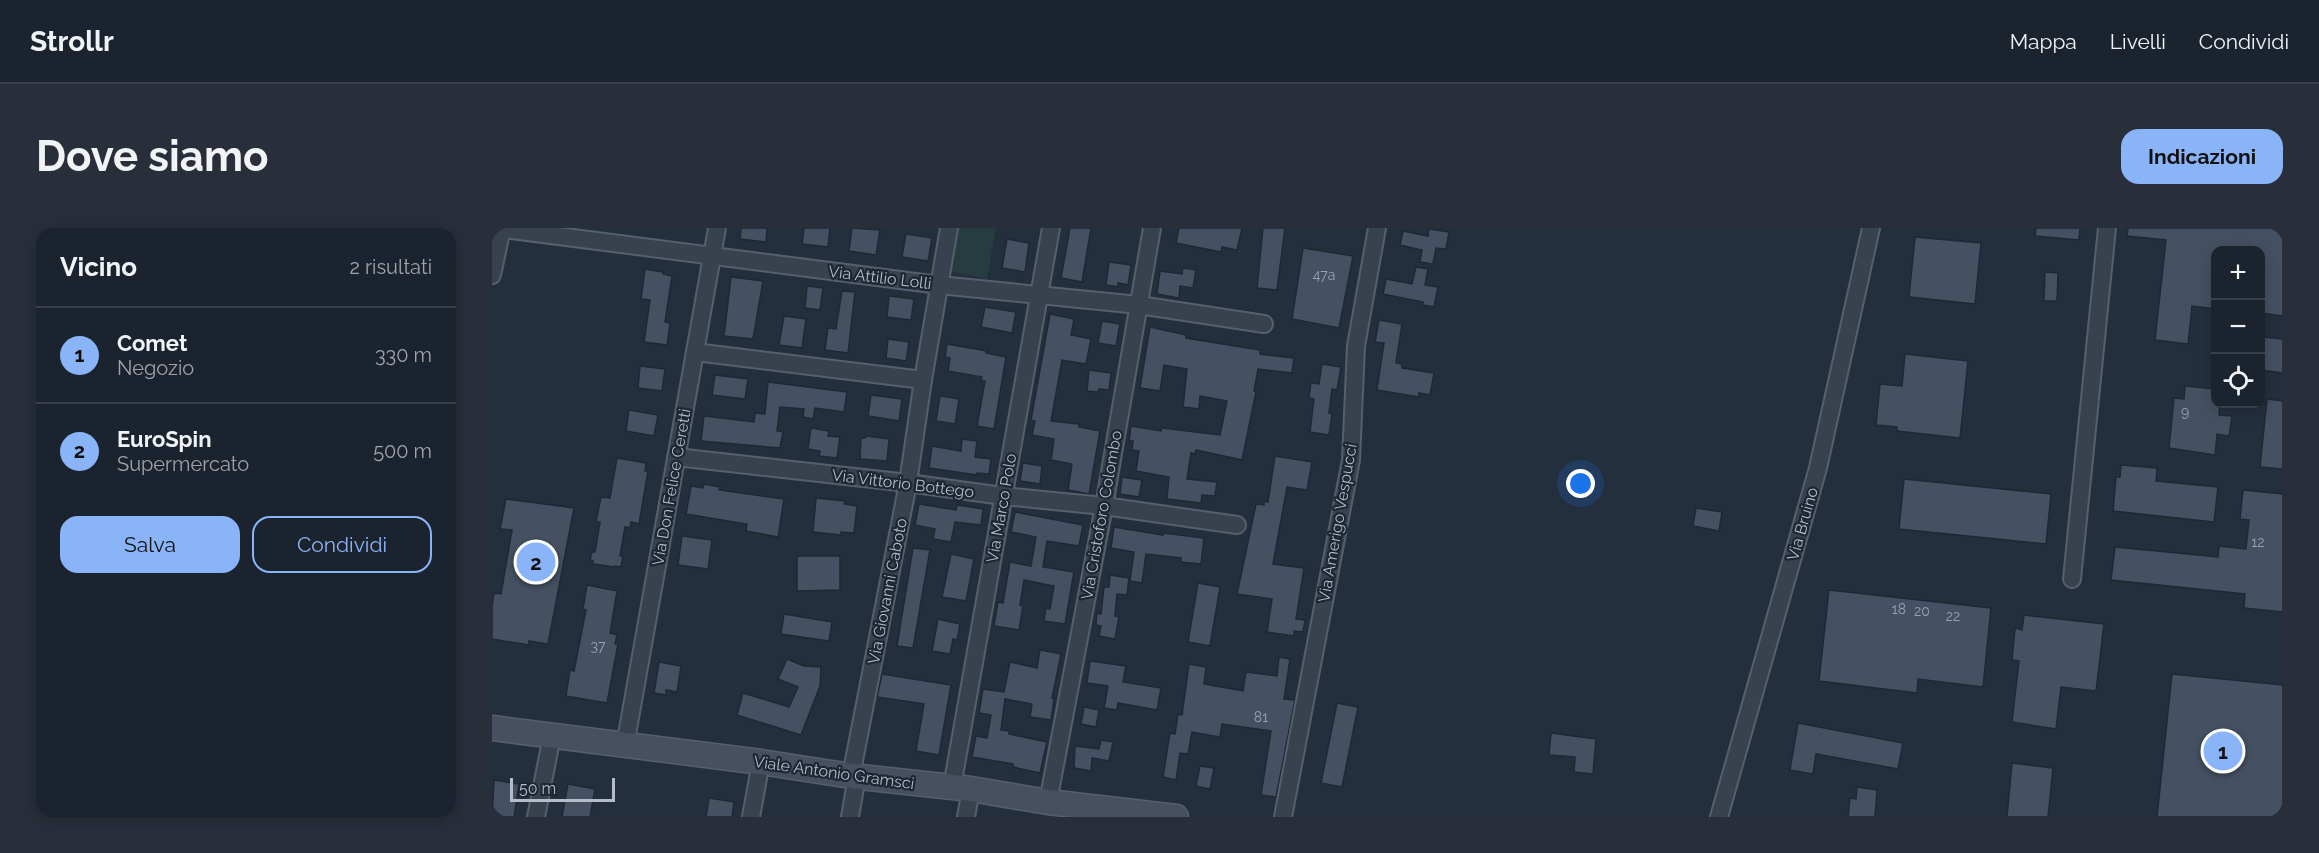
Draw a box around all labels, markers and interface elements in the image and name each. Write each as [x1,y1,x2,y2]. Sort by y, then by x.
text: Strollr [30,25,114,58]
text: Mappa [2010,29,2077,54]
text: Livelli [2110,29,2166,54]
text: Condividi [2199,29,2289,54]
button: Indicazioni [2121,129,2283,184]
text: Dove siamo [36,132,268,181]
map controls [2211,246,2265,408]
button: + [2211,246,2265,300]
text: Vicino [60,252,137,282]
text: 2 risultati [350,255,432,279]
street label: Via Attilio Lolli [827,262,933,293]
house number: 47a [1313,267,1335,283]
button: − [2211,300,2265,354]
text: Comet [117,330,187,356]
text: 1 [75,343,84,367]
text: 330 m [375,343,432,367]
button: locate [2211,354,2265,408]
text: Negozio [117,356,194,380]
house number: 9 [2181,404,2189,420]
street label: Via Don Felice Ceretti [648,407,695,567]
text: EuroSpin [117,426,211,452]
street label: Via Cristoforo Colombo [1077,429,1126,601]
text: 2 [74,439,85,463]
text: 500 m [373,439,432,463]
street label: Via Amerigo Vespucci [1314,442,1361,604]
text: Supermercato [117,452,249,476]
street label: Via Marco Polo [983,452,1020,564]
street label: Via Vittorio Bottego [831,465,975,502]
your location [1566,469,1595,498]
street label: Via Bruino [1783,485,1822,563]
button: Salva [60,516,240,573]
button: Condividi [252,516,432,573]
street label: Via Giovanni Caboto [864,516,911,666]
house number: 12 [2251,534,2265,550]
pin: 2 [516,540,555,584]
house number: 18 [1892,601,1906,617]
house number: 20 [1914,603,1930,619]
house number: 22 [1946,608,1960,624]
house number: 37 [591,638,606,654]
house number: 81 [1254,709,1268,725]
pin: 1 [2204,728,2242,774]
street label: Viale Antonio Gramsci [752,752,916,793]
scale bar [510,775,615,802]
text: 50 m [519,779,556,798]

